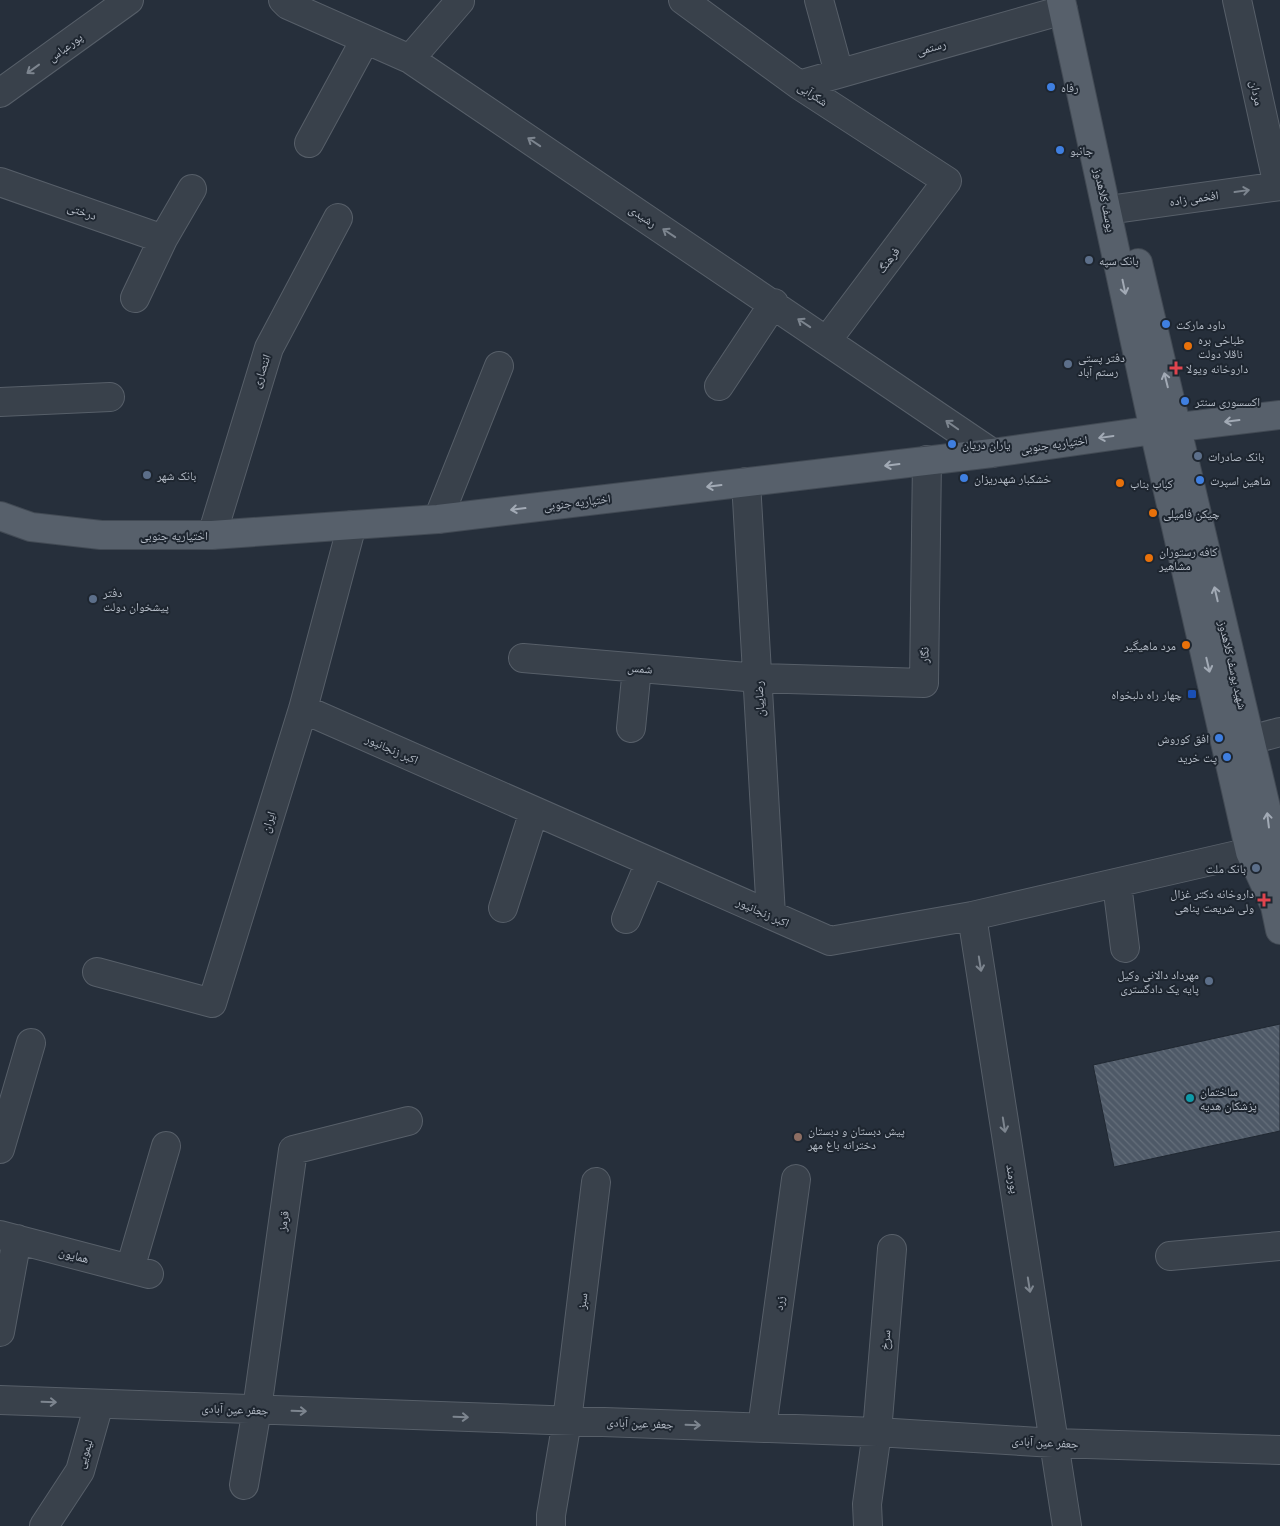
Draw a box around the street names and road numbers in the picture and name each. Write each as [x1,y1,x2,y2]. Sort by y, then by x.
street label: پورعباس [44,28,86,65]
street label: رستمی [914,35,948,59]
street label: شکرآبی [795,78,831,110]
street label: مردان [1246,79,1268,107]
street label: یوسف کلاهدوز [1090,166,1120,234]
street label: افخمی زاده [1168,186,1220,210]
street label: درختی [65,198,99,224]
street label: رشیدی [626,201,660,232]
street label: فرهنگ [873,243,903,277]
street label: انتصاری [247,352,275,390]
street label: اختیاریه جنوبی [1019,431,1089,457]
street label: اختیاریه جنوبی [542,489,612,515]
street label: اختیاریه جنوبی [140,527,208,544]
street label: شهید یوسف کلاهدوز [1214,618,1251,711]
street label: نگار [915,647,933,664]
street label: شمس [627,658,653,678]
street label: رضاییان [750,680,768,717]
street label: اکبر زنجانپور [362,729,421,768]
street label: ایران [257,809,279,835]
street label: اکبر زنجانپور [733,892,792,931]
street label: پورمند [1002,1163,1024,1195]
street label: قرمز [273,1210,293,1233]
street label: همایون [57,1243,91,1267]
street label: سبز [572,1292,591,1311]
street label: زرد [770,1294,788,1311]
street label: سرخ [876,1329,894,1351]
street label: جعفر عین آبادی [201,1399,269,1419]
street label: جعفر عین آبادی [606,1413,674,1433]
street label: جعفر عین آبادی [1011,1432,1079,1452]
street label: لیمویی [72,1437,96,1471]

